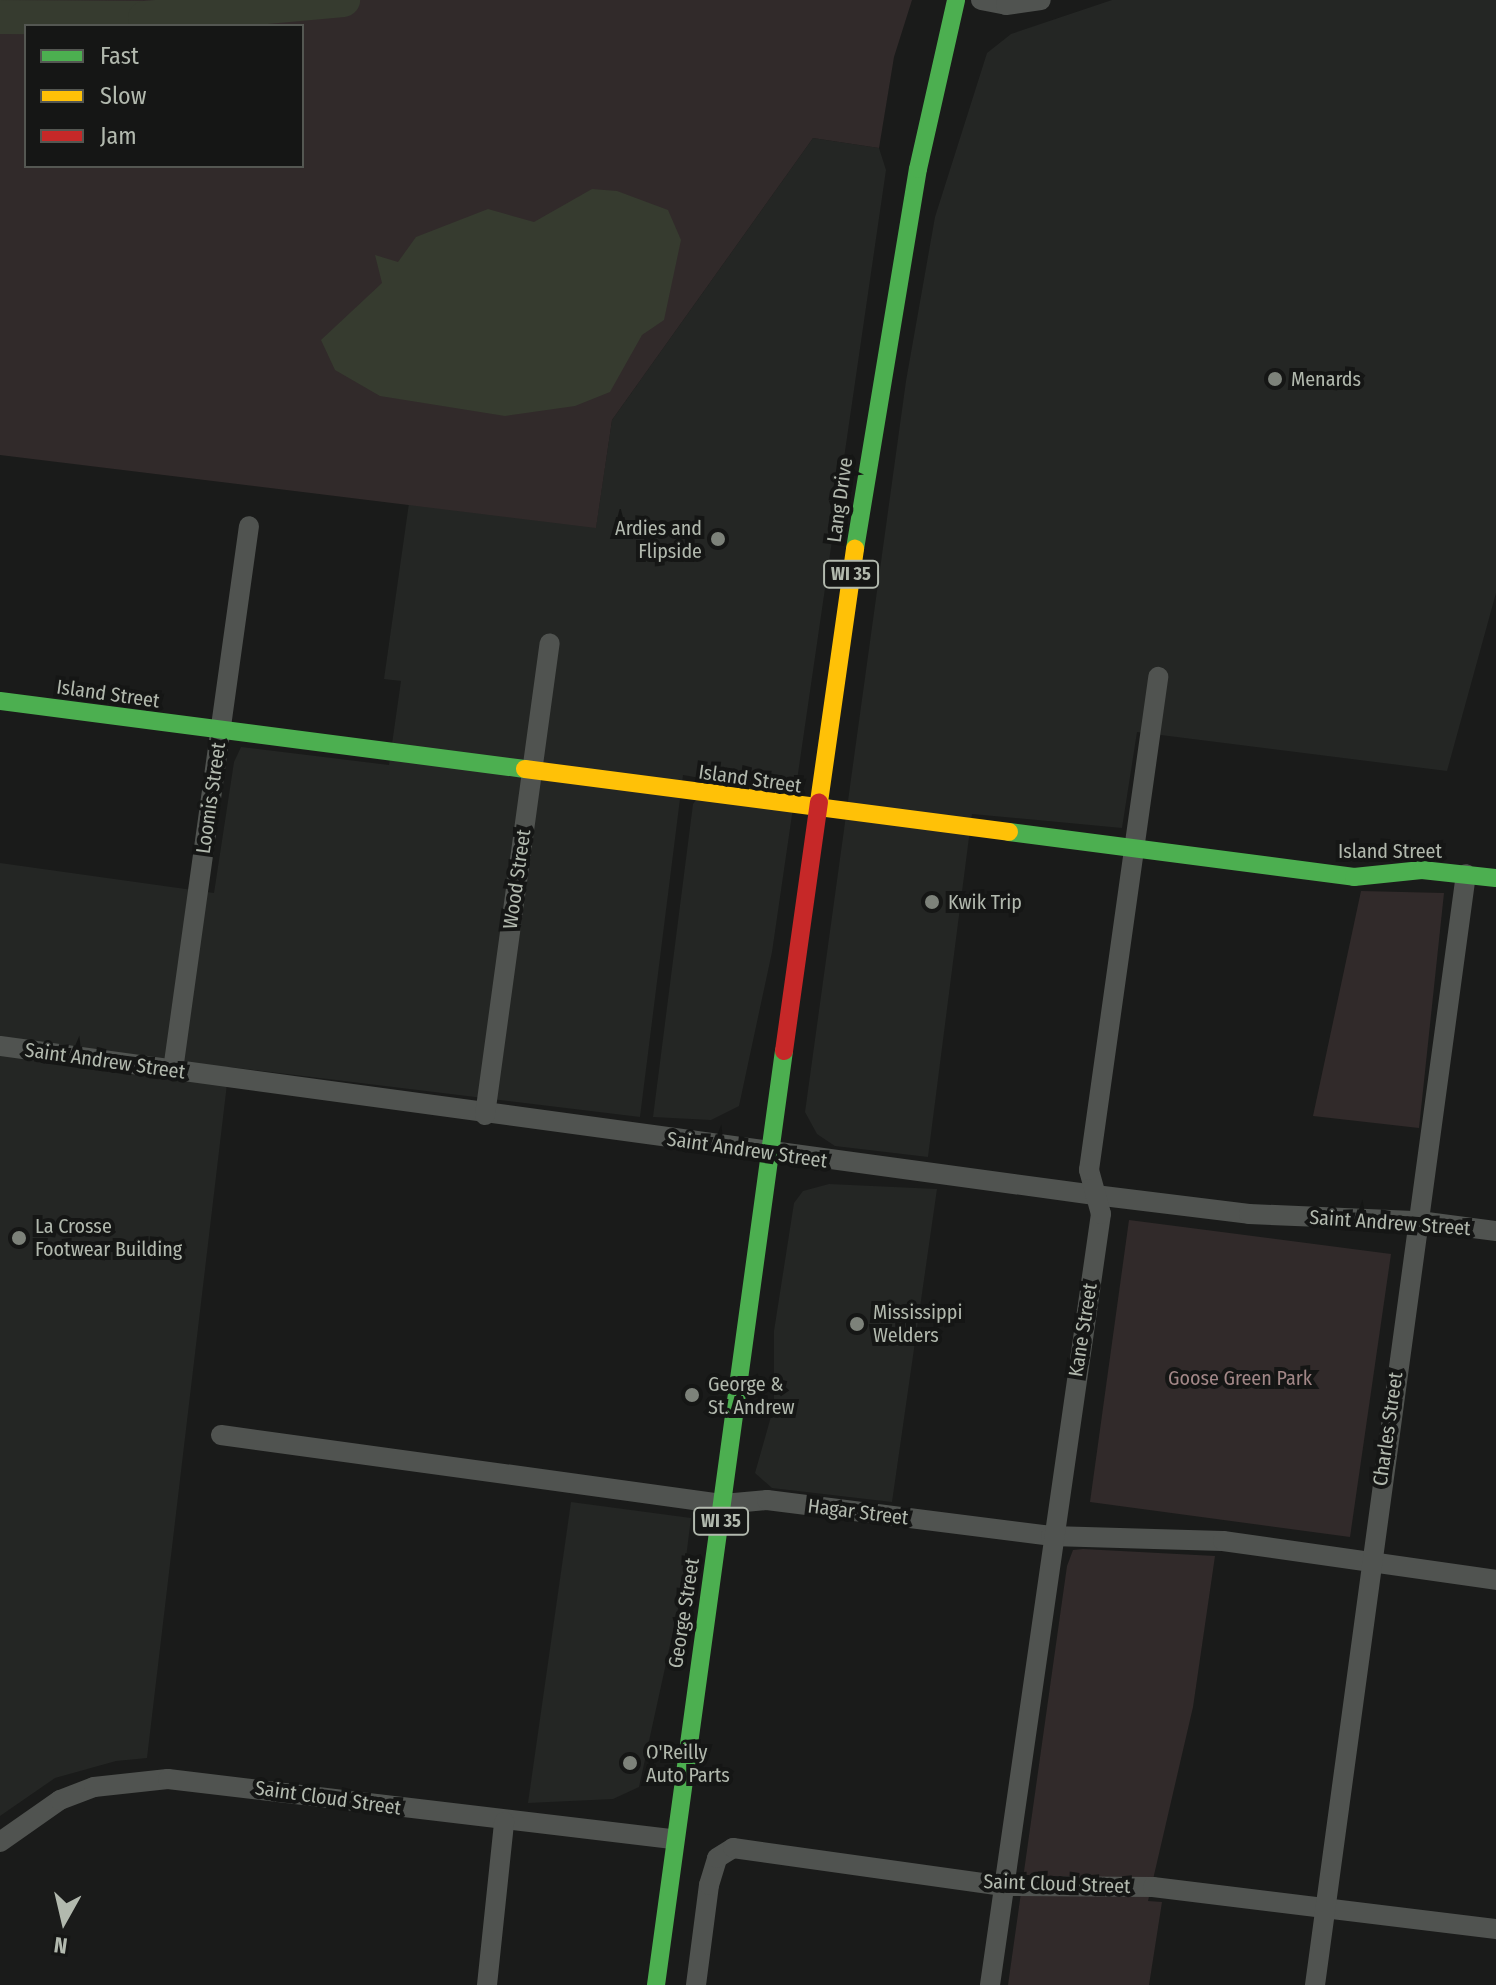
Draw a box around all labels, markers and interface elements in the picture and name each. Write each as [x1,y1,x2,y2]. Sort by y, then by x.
legend [24,24,304,168]
text: Fast [100,42,139,70]
text: Slow [100,82,146,110]
text: Jam [100,122,137,150]
place label: Menards [1291,367,1361,391]
marker: Menards [1266,370,1284,388]
street label: Lang Drive [822,456,858,544]
place label: Ardies and Flipside [615,516,702,563]
marker: Ardies and Flipside [709,530,727,548]
road number: WI 35 [823,560,879,588]
street label: Island Street [55,675,161,713]
street label: Loomis Street [191,741,231,855]
street label: Island Street [697,760,803,798]
street label: Wood Street [498,828,536,930]
street label: Island Street [1338,839,1442,863]
place label: Kwik Trip [948,890,1022,914]
marker: Kwik Trip [923,893,941,911]
street label: Saint Andrew Street [23,1038,187,1084]
street label: Saint Andrew Street [665,1127,829,1173]
street label: Saint Andrew Street [1309,1205,1471,1241]
place label: La Crosse Footwear Building [35,1214,182,1261]
marker: La Crosse Footwear Building [10,1229,28,1247]
street label: Kane Street [1064,1281,1102,1379]
place label: Mississippi Welders [873,1300,962,1347]
marker: Mississippi Welders [848,1315,866,1333]
park label: Goose Green Park [1168,1366,1312,1390]
street label: Charles Street [1368,1371,1408,1487]
place label: George & St. Andrew [708,1372,795,1419]
marker: George & St. Andrew [683,1386,701,1404]
street label: Hagar Street [806,1494,910,1530]
road number: WI 35 [693,1507,749,1535]
street label: George Street [663,1556,705,1670]
place label: O'Reilly Auto Parts [646,1740,730,1787]
marker: O'Reilly Auto Parts [621,1754,639,1772]
street label: Saint Cloud Street [253,1776,403,1820]
street label: Saint Cloud Street [983,1869,1131,1899]
north arrow [24,1881,104,1961]
text: N [52,1931,69,1960]

